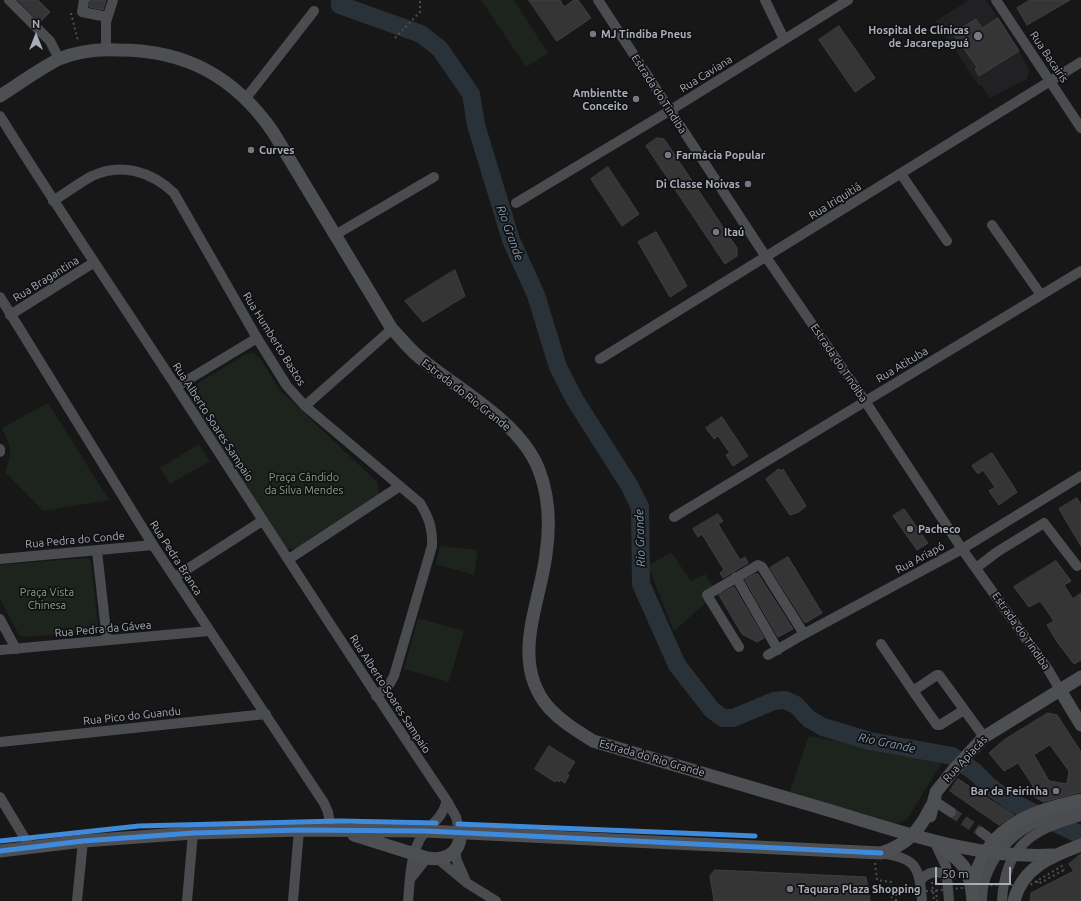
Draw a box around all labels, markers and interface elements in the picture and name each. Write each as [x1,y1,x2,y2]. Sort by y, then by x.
north arrow [16,16,56,56]
text: N [32,18,40,30]
place label: Hospital de Clínicas de Jacarepaguá [868,23,969,49]
place label: MJ Tindiba Pneus [601,27,692,41]
marker: MJ Tindiba Pneus [588,29,598,39]
street label: Rua Bacairis [1027,29,1071,85]
marker: Hospital de Clínicas de Jacarepaguá [972,30,984,42]
street label: Estrada do Tindiba [629,52,689,136]
street label: Rua Caviana [677,53,735,95]
place label: Ambientte Conceito [573,86,628,112]
marker: Ambientte Conceito [631,94,641,104]
place label: Curves [259,143,294,157]
marker: Curves [246,145,256,155]
place label: Farmácia Popular [676,148,765,162]
marker: Farmácia Popular [663,150,673,160]
place label: Di Classe Noivas [656,177,740,191]
marker: Di Classe Noivas [743,179,753,189]
street label: Rua Iriquitiá [806,180,864,222]
water label: Rio Grande [493,203,527,263]
place label: Itaú [724,225,744,239]
marker: Itaú [711,227,721,237]
street label: Rua Bragantina [11,253,81,305]
street label: Rua Humberto Bastos [240,290,308,388]
street label: Estrada do Tindiba [808,321,870,405]
street label: Rua Atituba [874,344,930,386]
street label: Estrada do Rio Grande [419,356,513,434]
street label: Rua Alberto Soares Sampaio [170,360,256,484]
park label: Praça Cândido da Silva Mendes [265,470,343,496]
water label: Rio Grande [632,509,648,567]
street label: Rua Pedra Branca [147,518,205,598]
place label: Pacheco [918,522,961,536]
marker: Pacheco [905,524,915,534]
street label: Rua Pedra do Conde [25,529,125,551]
street label: Rua Ariapó [893,540,947,576]
park label: Praça Vista Chinesa [20,585,74,611]
street label: Estrada do Tindiba [989,590,1053,672]
street label: Rua Pedra da Gávea [54,618,152,640]
street label: Rua Alberto Soares Sampaio [347,632,433,756]
street label: Rua Pico do Guandu [82,704,182,728]
water label: Rio Grande [857,730,917,756]
street label: Rua Apiacás [940,733,990,785]
street label: Estrada do Rio Grande [598,737,706,779]
place label: Bar da Feirinha [971,784,1048,798]
marker: Bar da Feirinha [1051,786,1061,796]
scale bar [937,859,1013,885]
text: 50 m [942,867,969,880]
place label: Taquara Plaza Shopping [798,882,921,896]
marker: Taquara Plaza Shopping [785,884,795,894]

